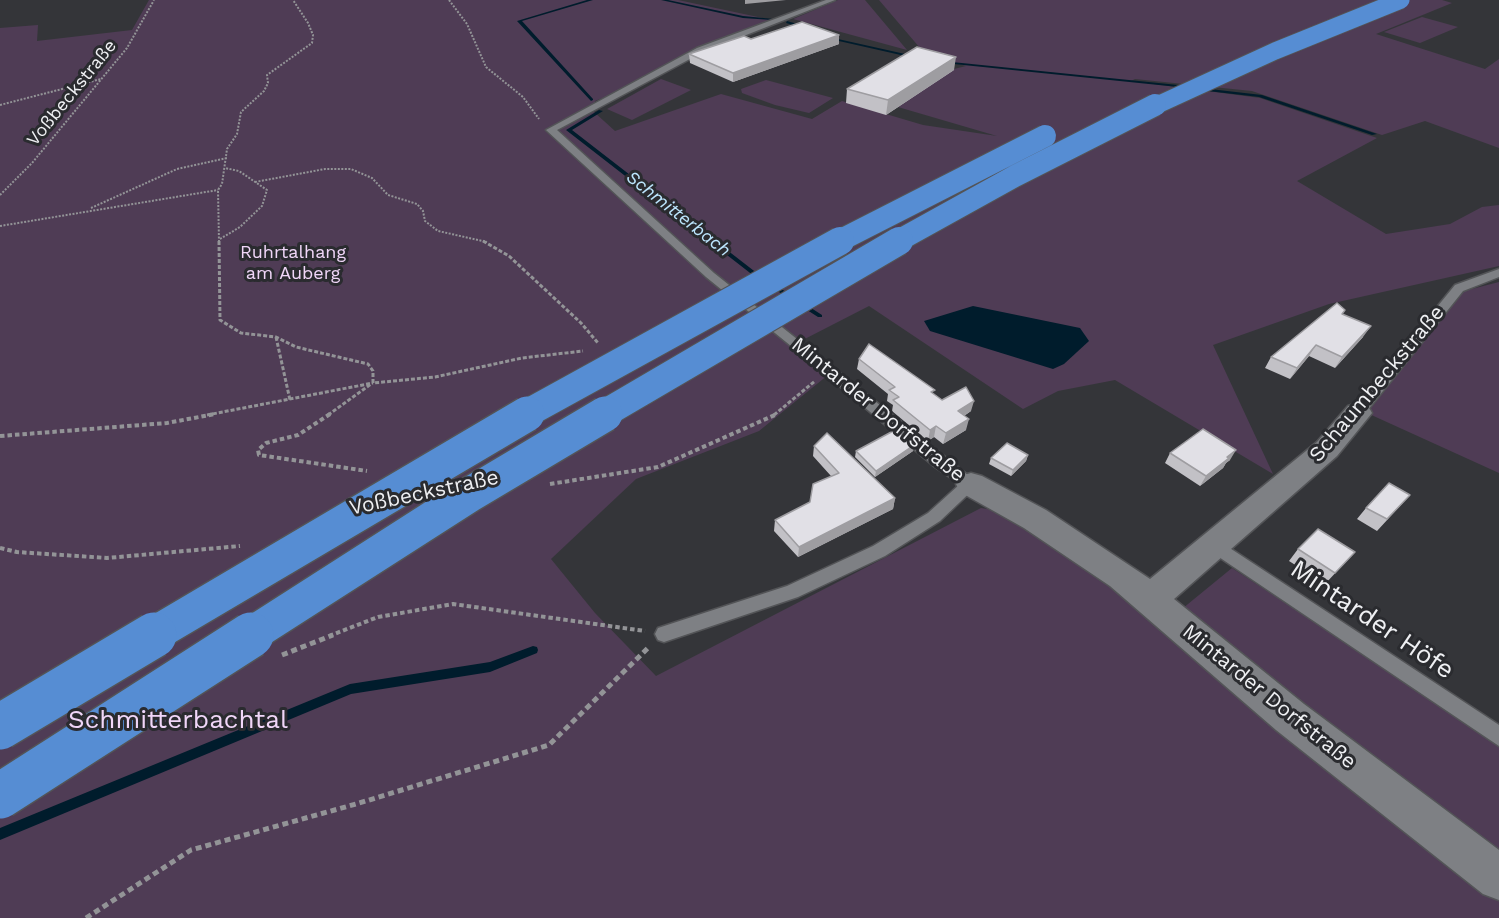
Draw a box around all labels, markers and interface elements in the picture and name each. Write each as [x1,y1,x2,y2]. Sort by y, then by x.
street label: Voßbeckstraße [23,36,121,150]
water label: Schmitterbach [621,167,735,261]
park label: Ruhrtalhang am Auberg [240,242,346,284]
street label: Schaumbeckstraße [1304,300,1450,468]
street label: Mintarder Dorfstraße [786,332,970,488]
street label: Voßbeckstraße [347,465,501,521]
street label: Mintarder Höfe [1284,554,1460,686]
street label: Mintarder Dorfstraße [1177,619,1361,775]
park label: Schmitterbachtal [68,704,288,736]

